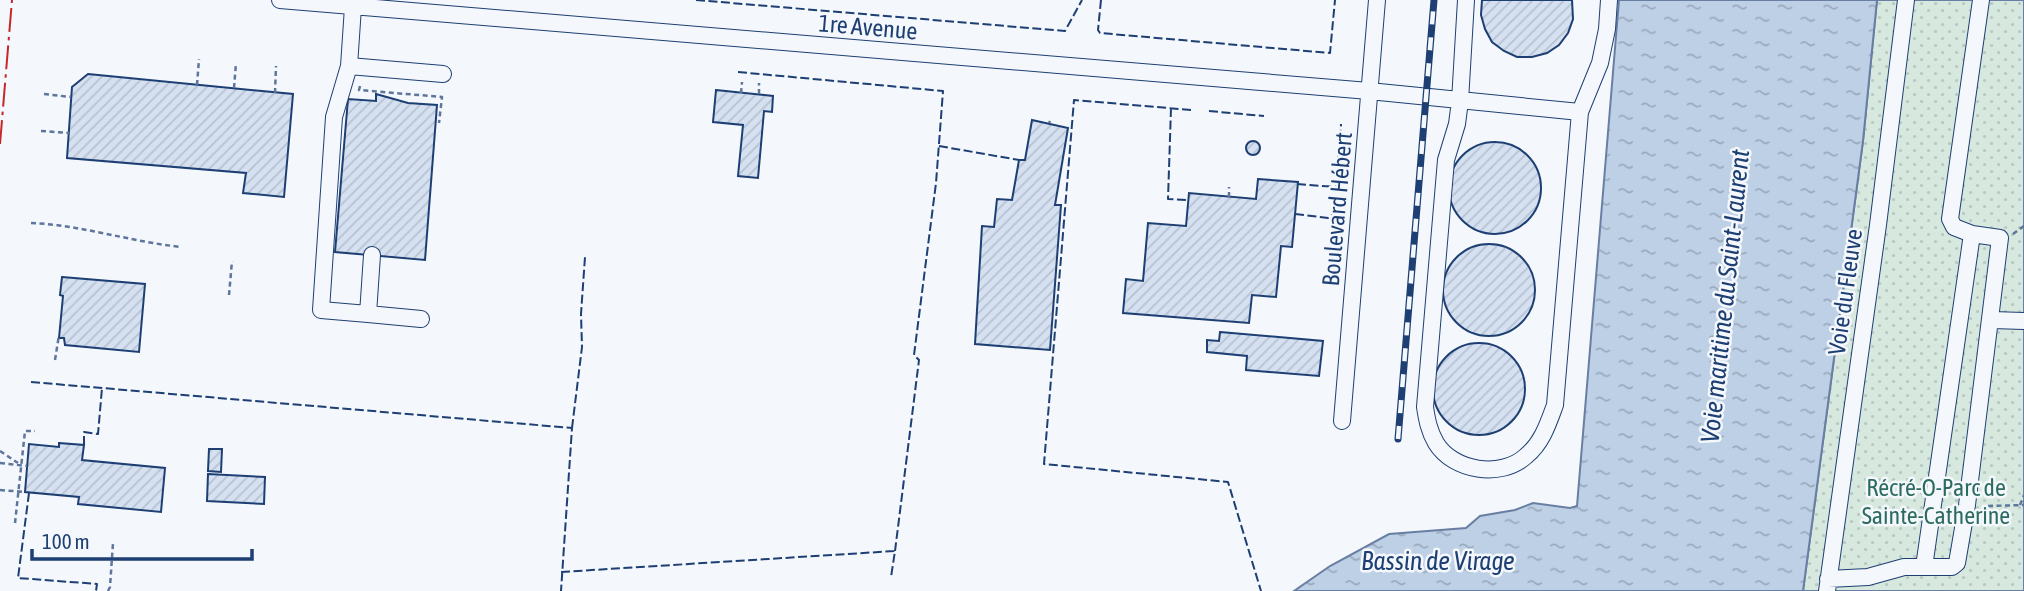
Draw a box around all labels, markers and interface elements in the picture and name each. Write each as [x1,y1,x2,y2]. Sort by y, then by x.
street label: 1re Avenue [818,9,918,45]
street label: Boulevard Hébert [1317,131,1357,287]
water label: Voie maritime du Saint-Laurent [1695,147,1755,444]
street label: Voie du Fleuve [1823,227,1867,357]
park label: Récré-O-Parc de Sainte-Catherine [1862,474,2010,529]
scale bar [32,518,252,562]
text: 100 m [42,529,90,553]
water label: Bassin de Virage [1361,546,1515,576]

